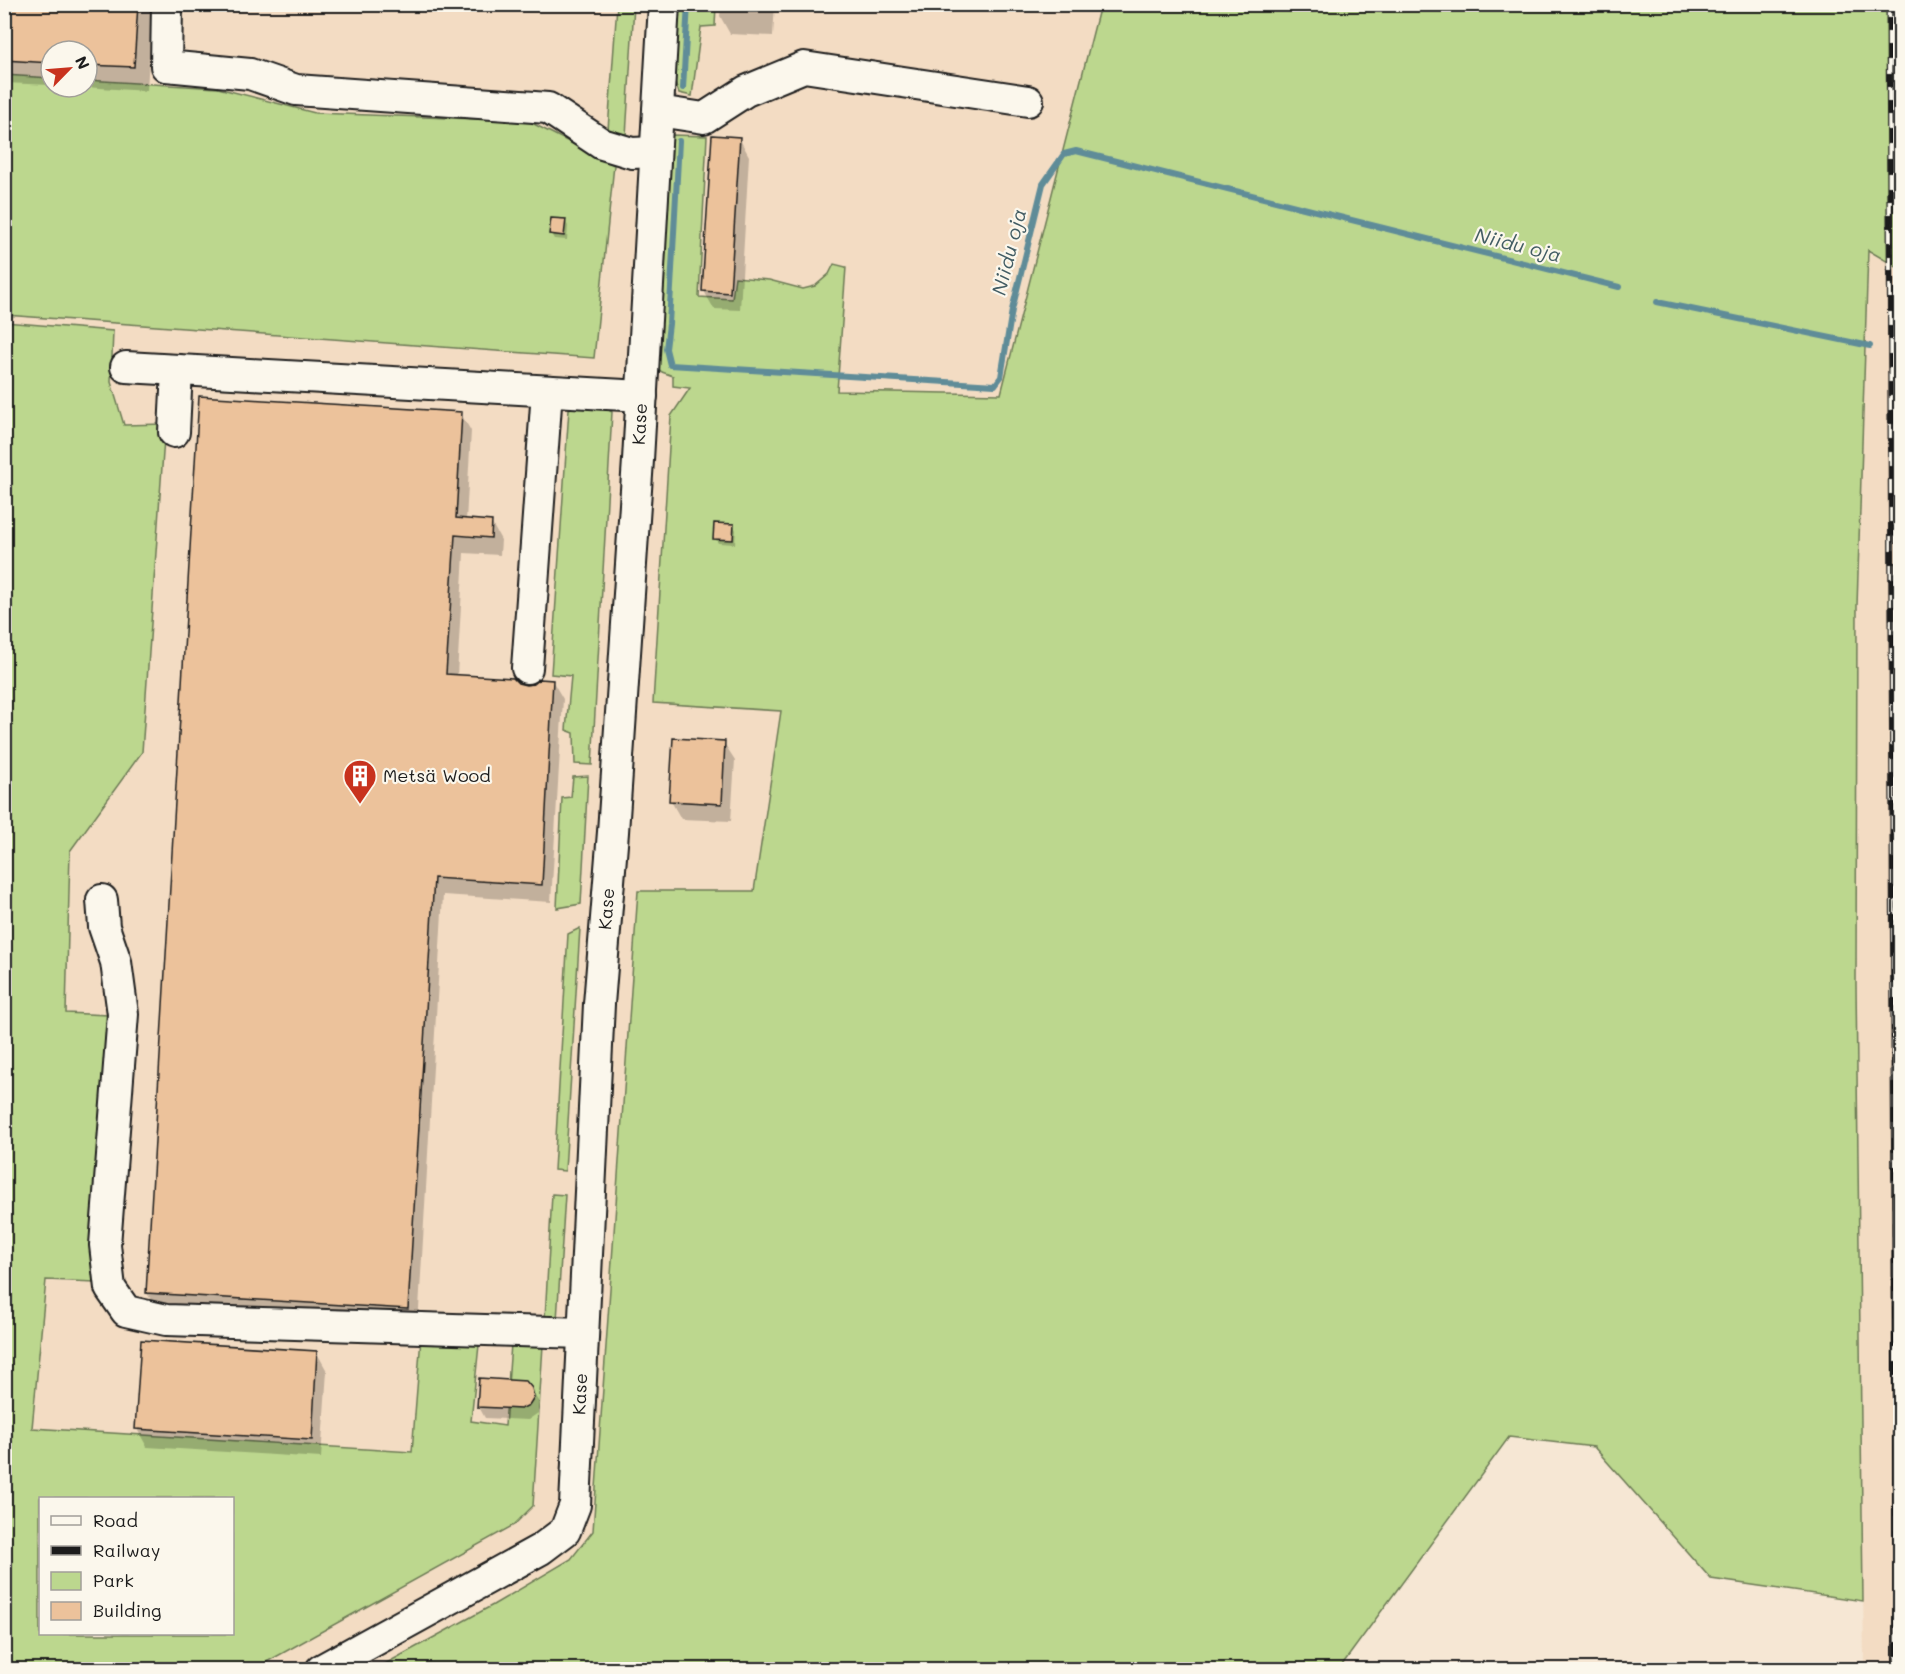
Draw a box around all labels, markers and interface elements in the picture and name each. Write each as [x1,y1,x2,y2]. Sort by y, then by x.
north arrow [39,39,99,99]
text: N [71,53,95,72]
water label: Niidu oja [985,206,1031,298]
water label: Niidu oja [1472,221,1564,267]
street label: Kase [626,402,652,446]
building icon: Metsä Wood [342,758,378,805]
place label: Metsä Wood [383,763,491,787]
street label: Kase [592,887,619,931]
street label: Kase [566,1372,592,1416]
legend [39,1497,234,1635]
text: Road [93,1508,138,1532]
text: Railway [93,1538,160,1562]
text: Park [93,1568,134,1592]
text: Building [93,1598,161,1622]

